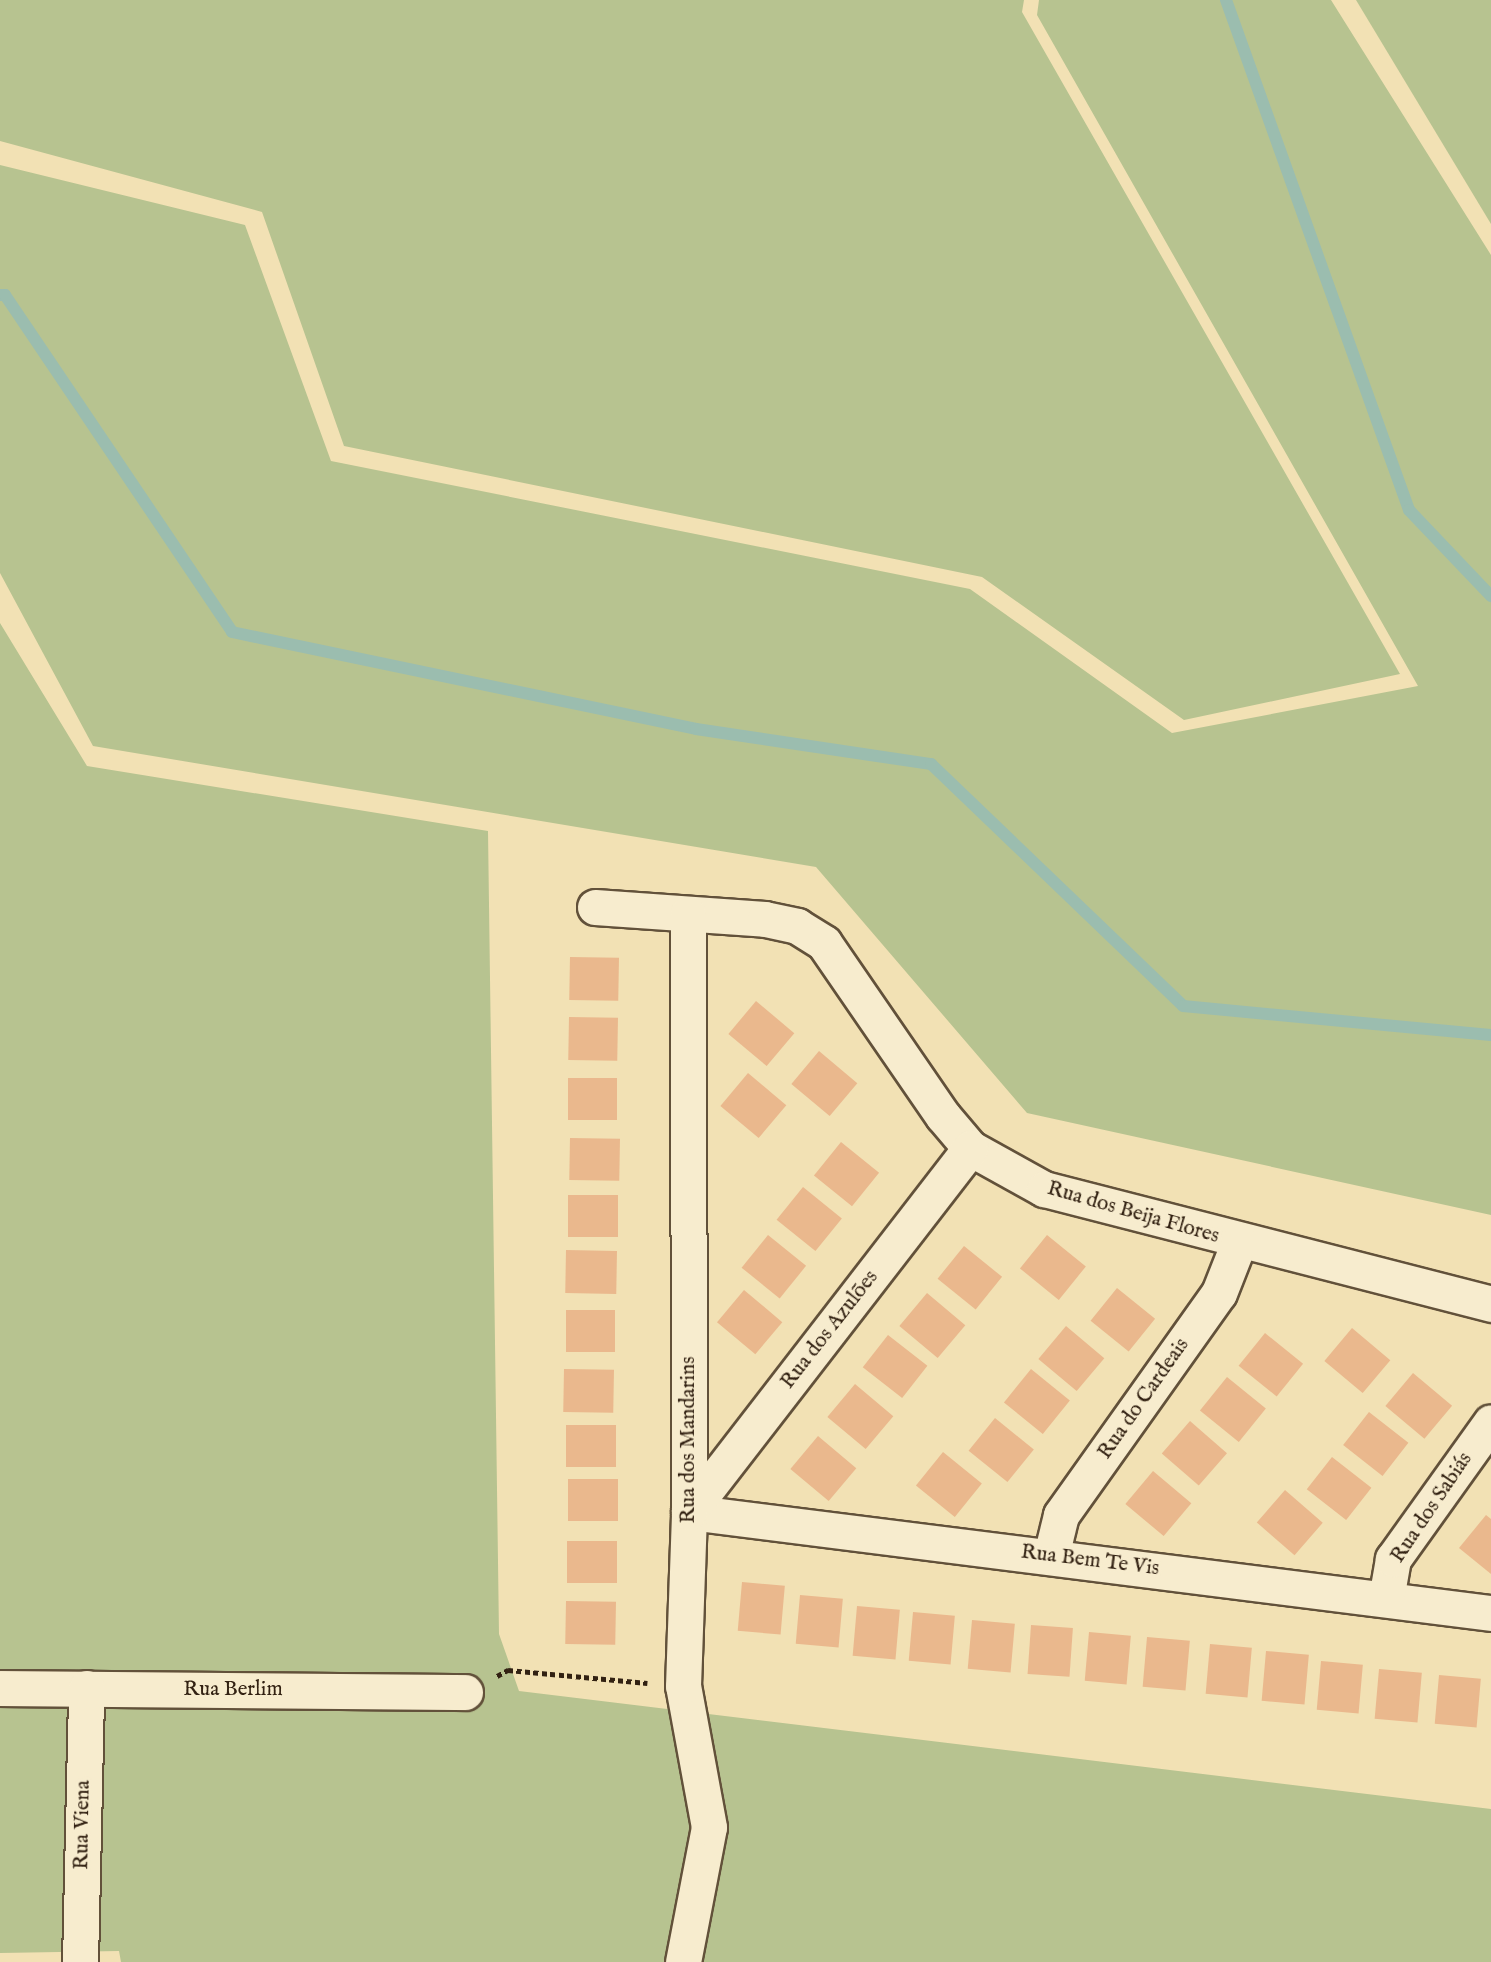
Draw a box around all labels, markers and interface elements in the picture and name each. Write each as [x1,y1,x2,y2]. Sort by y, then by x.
street label: Rua dos Beija Flores [1044,1176,1222,1250]
street label: Rua dos Azulões [776,1266,884,1394]
street label: Rua do Cardeais [1093,1334,1195,1464]
street label: Rua dos Mandarins [676,1356,702,1524]
street label: Rua dos Sabiás [1386,1448,1478,1568]
street label: Rua Bem Te Vis [1019,1540,1161,1582]
street label: Rua Berlim [183,1677,283,1703]
street label: Rua Viena [70,1780,96,1870]

